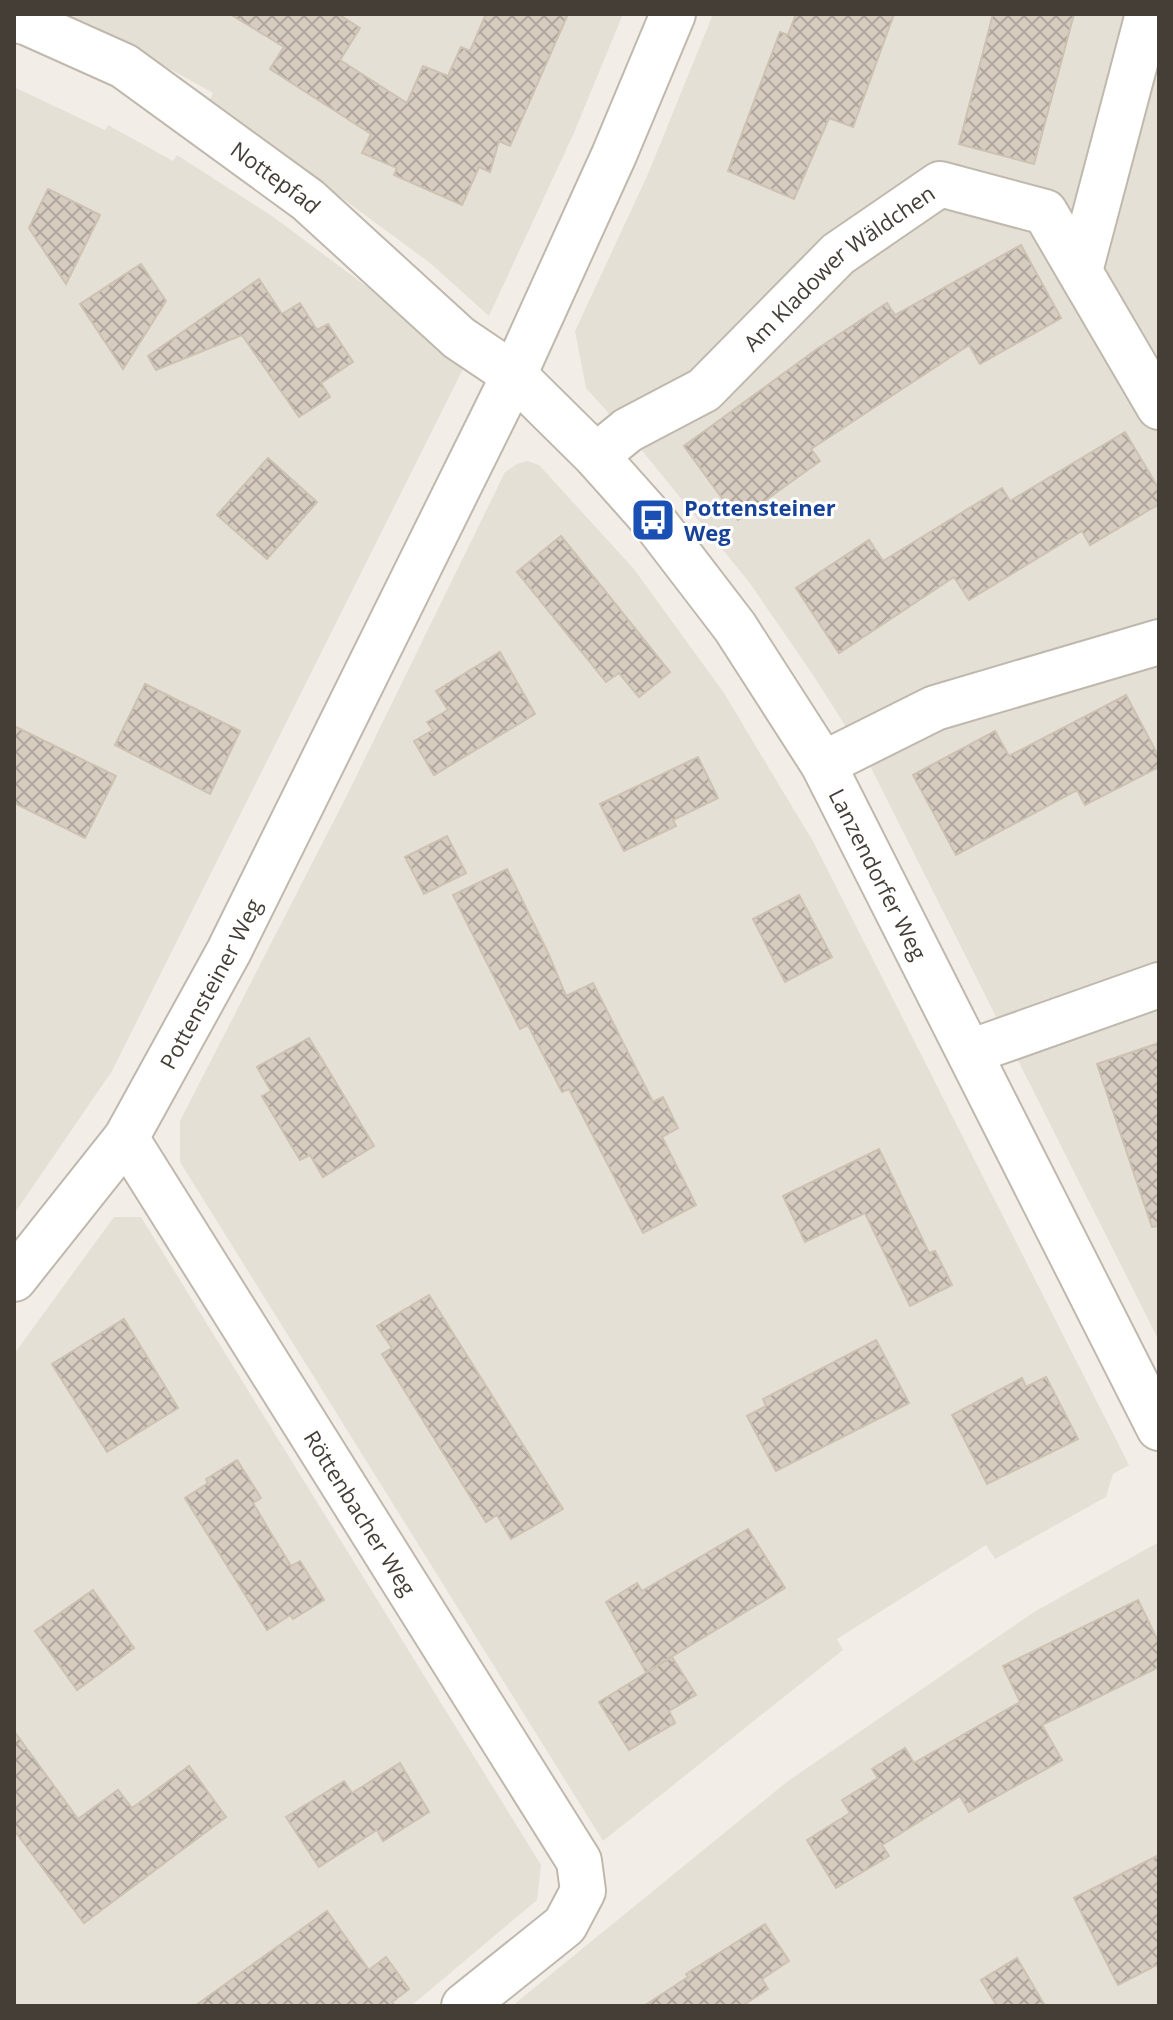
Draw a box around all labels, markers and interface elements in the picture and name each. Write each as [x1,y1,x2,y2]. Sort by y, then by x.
street label: Nottepfad [225,134,328,220]
street label: Am Kladower Wäldchen [736,177,940,357]
place label: Pottensteiner Weg [684,492,836,547]
bus stop icon: Pottensteiner Weg [629,496,677,544]
street label: Lanzendorfer Weg [823,783,935,965]
street label: Pottensteiner Weg [152,893,268,1074]
street label: Röttenbacher Weg [298,1424,424,1601]

